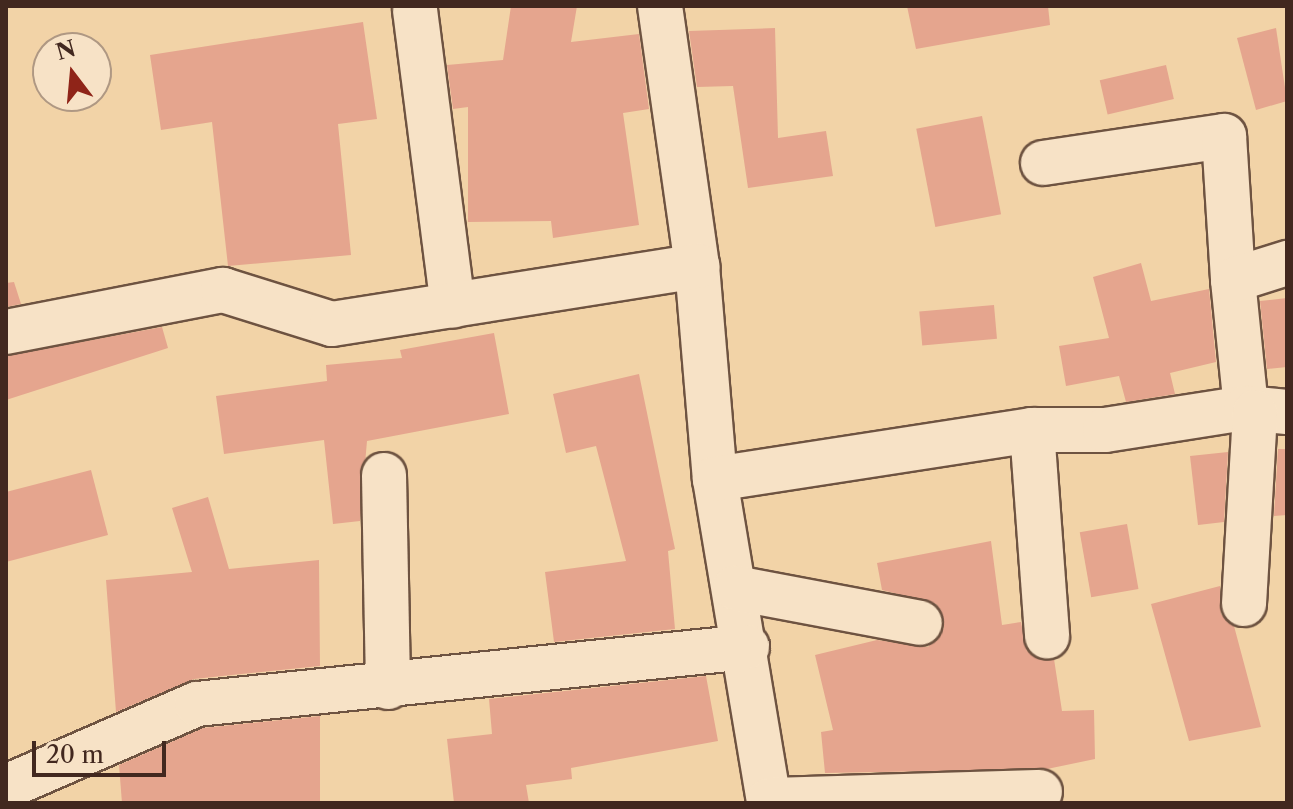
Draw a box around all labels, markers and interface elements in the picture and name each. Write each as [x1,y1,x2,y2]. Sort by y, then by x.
north arrow [32,32,112,112]
text: N [53,35,79,66]
scale bar [36,725,170,775]
text: 20 m [46,740,104,769]

